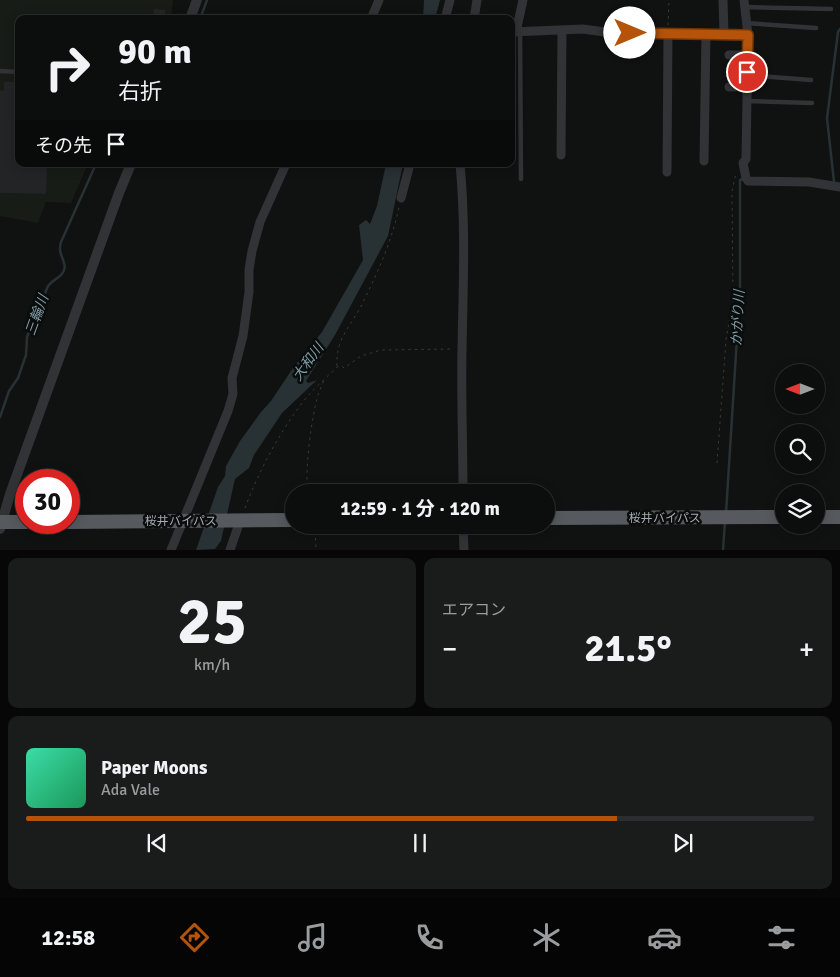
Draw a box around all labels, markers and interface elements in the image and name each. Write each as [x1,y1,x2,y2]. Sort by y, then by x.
position arrow [603,6,655,58]
text: 90 m [118,30,192,73]
icon: right [35,35,100,100]
pin [726,51,768,93]
icon: arrive [733,58,761,86]
text: 右折 [118,78,162,105]
icon: arrive [102,130,130,158]
text: その先 [35,134,92,158]
water label: かがり川 [728,288,748,346]
water label: 三輪川 [22,290,53,338]
water label: 大和川 [289,338,328,384]
north arrow [775,364,825,414]
map controls [775,364,825,534]
button: search [775,424,825,474]
speed limit sign: 30 [15,469,80,534]
button: layers [775,484,825,534]
text: 12:59 · 1 分 · 120 m [340,497,500,521]
street label: 桜井バイパス [629,511,701,526]
street label: 桜井バイパス [145,514,217,529]
text: 25 [177,582,247,662]
text: エアコン [442,600,506,620]
text: 21.5° [584,625,672,672]
text: − [442,632,457,666]
text: + [799,632,814,666]
text: km/h [194,655,230,675]
text: Paper Moons [101,756,207,780]
text: Ada Vale [101,780,160,800]
icon: previous [143,829,171,857]
icon: pause [406,829,434,857]
icon: next [669,829,697,857]
icon: directions [177,920,212,955]
icon: music [295,920,330,955]
icon: phone [412,920,447,955]
icon: climate [529,920,564,955]
icon: car [647,920,682,955]
icon: filters [764,920,799,955]
text: 12:58 [41,924,95,951]

